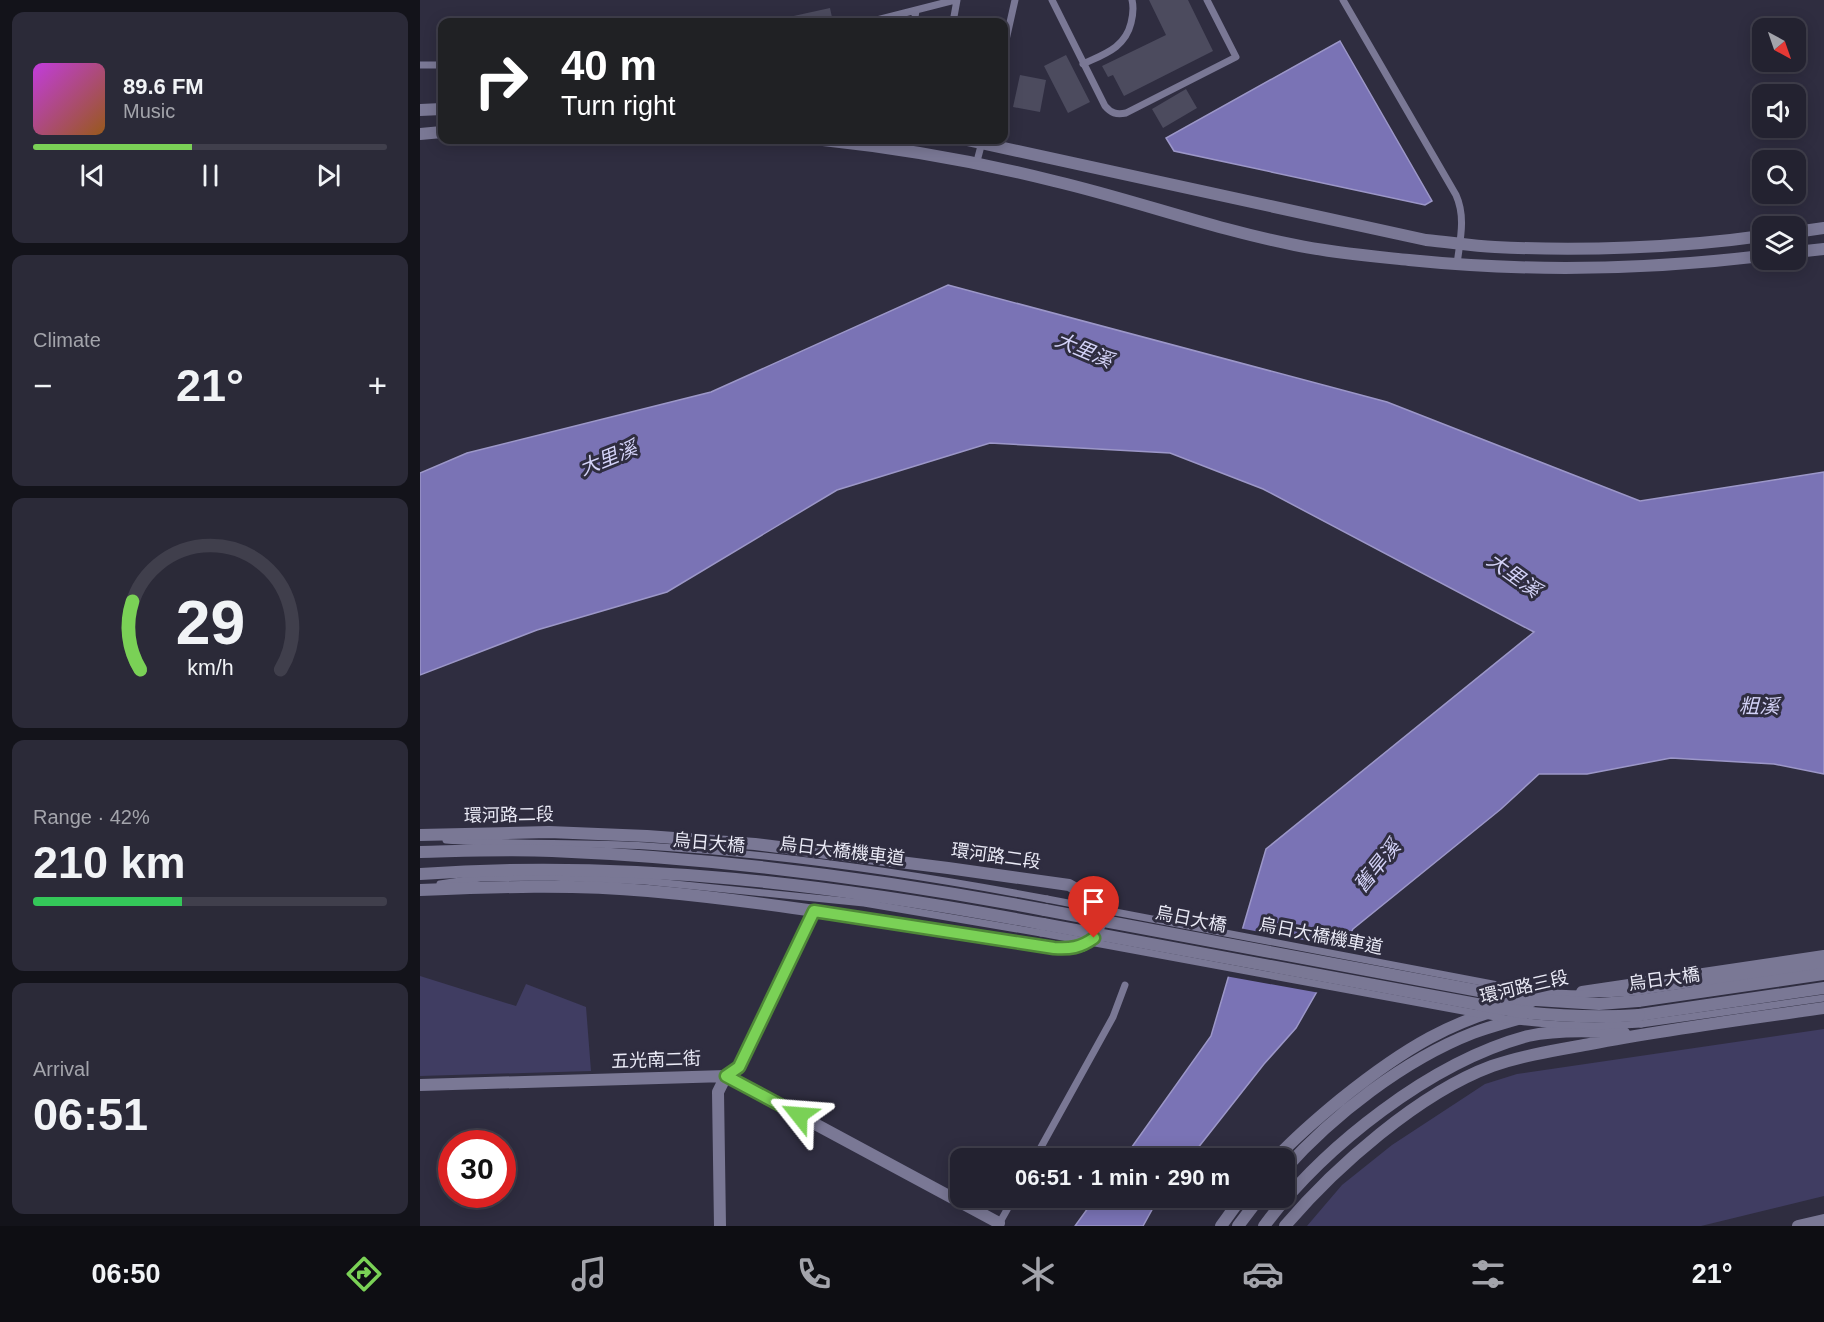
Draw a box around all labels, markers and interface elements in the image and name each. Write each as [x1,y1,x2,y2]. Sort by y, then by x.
north arrow [1752,18,1806,72]
map controls [1752,18,1806,270]
icon: right [462,42,540,120]
text: 40 m [561,42,657,89]
text: 89.6 FM [123,74,204,99]
button: sound [1752,84,1806,138]
text: Turn right [561,91,676,121]
text: Music [123,100,175,122]
button: search [1752,150,1806,204]
icon: previous [76,159,109,192]
icon: pause [194,159,227,192]
icon: next [312,159,345,192]
button: layers [1752,216,1806,270]
water label: 大里溪 [1052,328,1119,373]
text: Climate [33,329,101,351]
text: 21° [176,360,244,411]
text: − [33,367,52,404]
text: + [368,367,387,404]
water label: 大里溪 [576,435,643,479]
water label: 大里溪 [1483,548,1547,603]
text: 29 [175,588,245,657]
text: km/h [187,656,233,680]
water label: 粗溪 [1739,695,1782,717]
street label: 環河路二段 [464,804,554,826]
text: Range · 42% [33,806,150,828]
street label: 烏日大橋 [672,830,746,856]
street label: 烏日大橋機車道 [778,833,906,869]
water label: 舊旱溪 [1350,833,1406,896]
text: 210 km [33,837,186,888]
street label: 環河路二段 [950,840,1042,872]
pin [1068,876,1119,938]
icon: arrive [1077,885,1110,918]
street label: 烏日大橋 [1154,902,1228,936]
street label: 烏日大橋機車道 [1257,914,1385,958]
street label: 烏日大橋 [1627,964,1701,994]
street label: 環河路三段 [1478,967,1570,1007]
street label: 五光南二街 [611,1048,701,1072]
text: Arrival [33,1058,90,1080]
position arrow [767,1083,831,1147]
text: 06:51 [33,1089,148,1140]
speed limit sign: 30 [438,1130,516,1208]
text: 06:51 · 1 min · 290 m [1015,1165,1230,1190]
icon: directions [343,1253,385,1295]
icon: music [568,1253,610,1295]
icon: phone [793,1253,835,1295]
icon: climate [1017,1253,1059,1295]
icon: car [1242,1253,1284,1295]
icon: filters [1467,1253,1509,1295]
text: 06:50 [91,1259,160,1289]
text: 21° [1692,1259,1733,1289]

